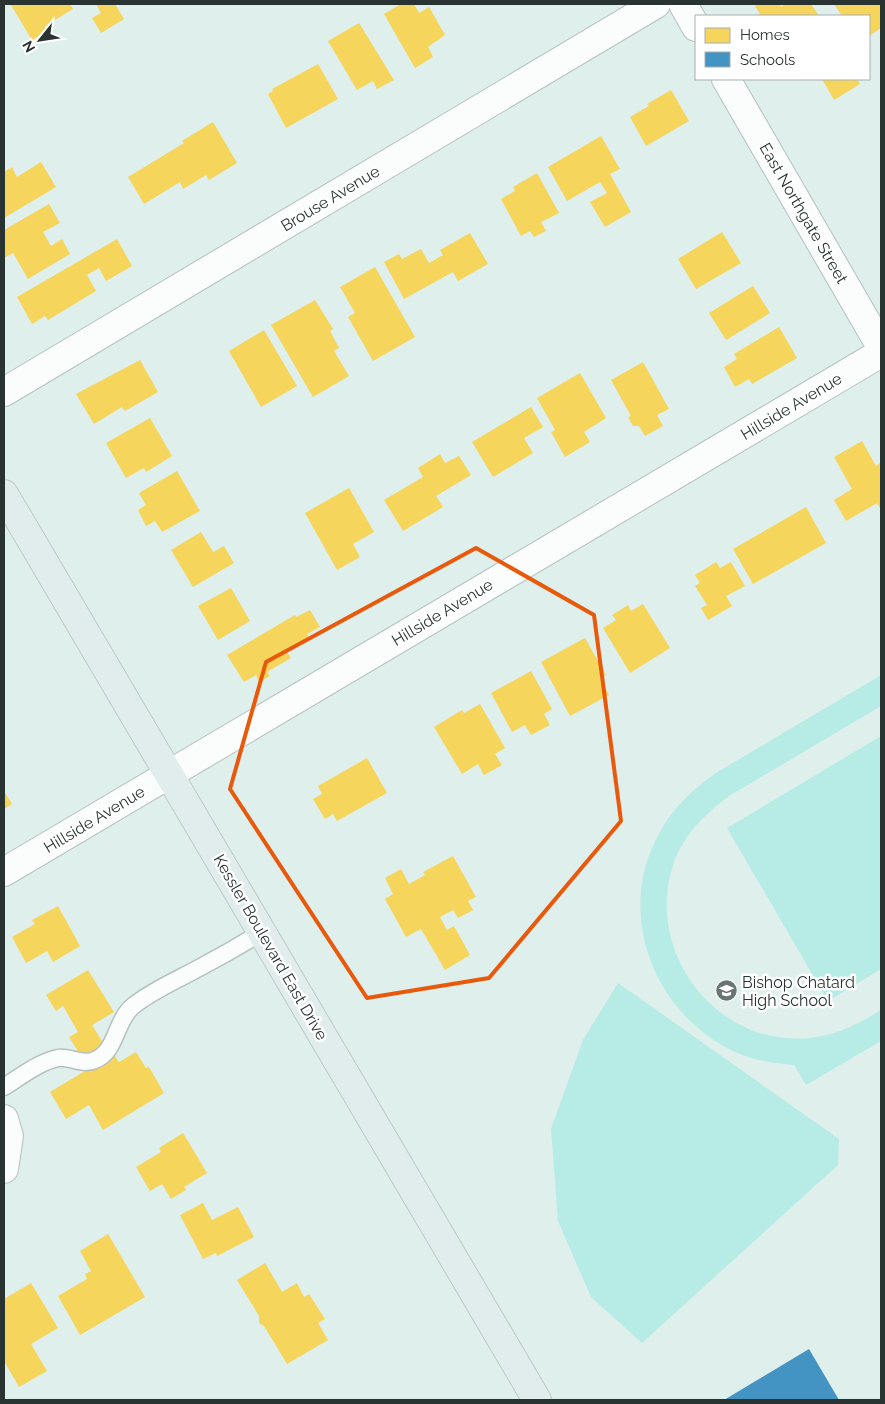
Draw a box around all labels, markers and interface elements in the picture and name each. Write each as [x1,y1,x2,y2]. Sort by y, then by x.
north arrow [15,15,65,65]
legend [695,15,870,80]
text: Homes [740,26,790,44]
text: N [19,38,38,55]
text: Schools [740,51,795,69]
street label: East Northgate Street [756,140,852,287]
street label: Brouse Avenue [277,161,383,235]
street label: Hillside Avenue [737,369,845,444]
street label: Hillside Avenue [388,575,496,650]
street label: Hillside Avenue [40,782,148,857]
street label: Kessler Boulevard East Drive [210,851,332,1043]
place label: Bishop Chatard High School [742,973,855,1010]
school or university icon: Bishop Chatard High School [714,979,738,1003]

